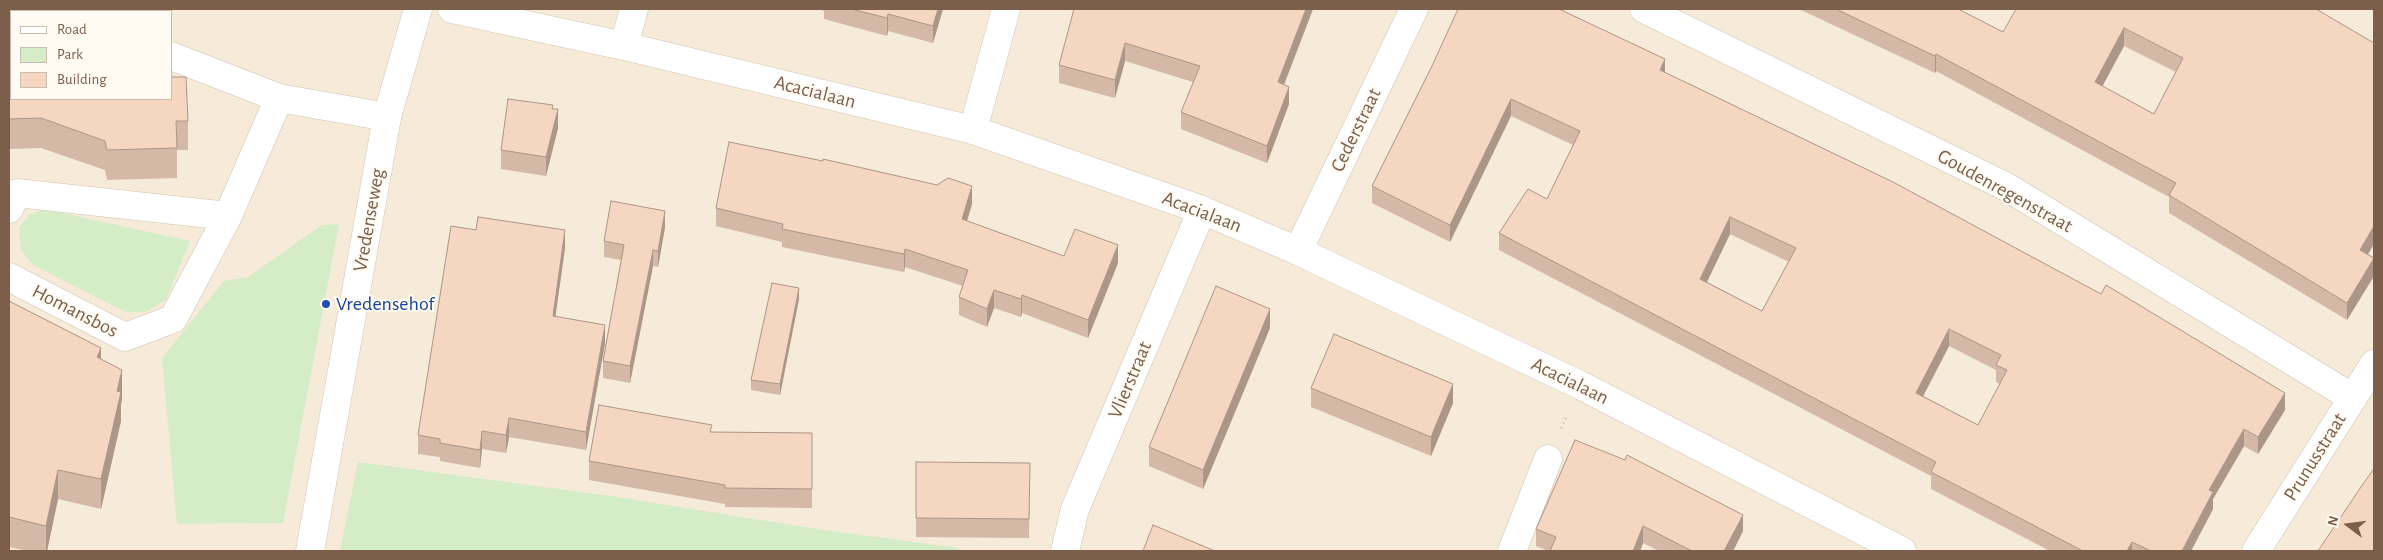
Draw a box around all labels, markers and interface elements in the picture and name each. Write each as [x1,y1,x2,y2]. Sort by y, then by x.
legend [10,10,172,100]
text: Road [57,22,87,37]
text: Park [57,47,83,62]
street label: Acacialaan [772,70,858,114]
text: Building [57,72,107,87]
street label: Cederstraat [1325,84,1387,176]
street label: Goudenregenstraat [1933,144,2077,238]
street label: Vredenseweg [348,166,390,274]
street label: Acacialaan [1159,186,1245,238]
street label: Homansbos [28,279,122,343]
place label: Vredensehof [336,292,434,316]
marker: Vredensehof [320,298,332,310]
street label: Vlierstraat [1103,338,1157,422]
street label: Acacialaan [1527,352,1613,410]
street label: Prunusstraat [2278,408,2352,506]
north arrow [2323,500,2373,550]
text: N [2325,515,2342,528]

